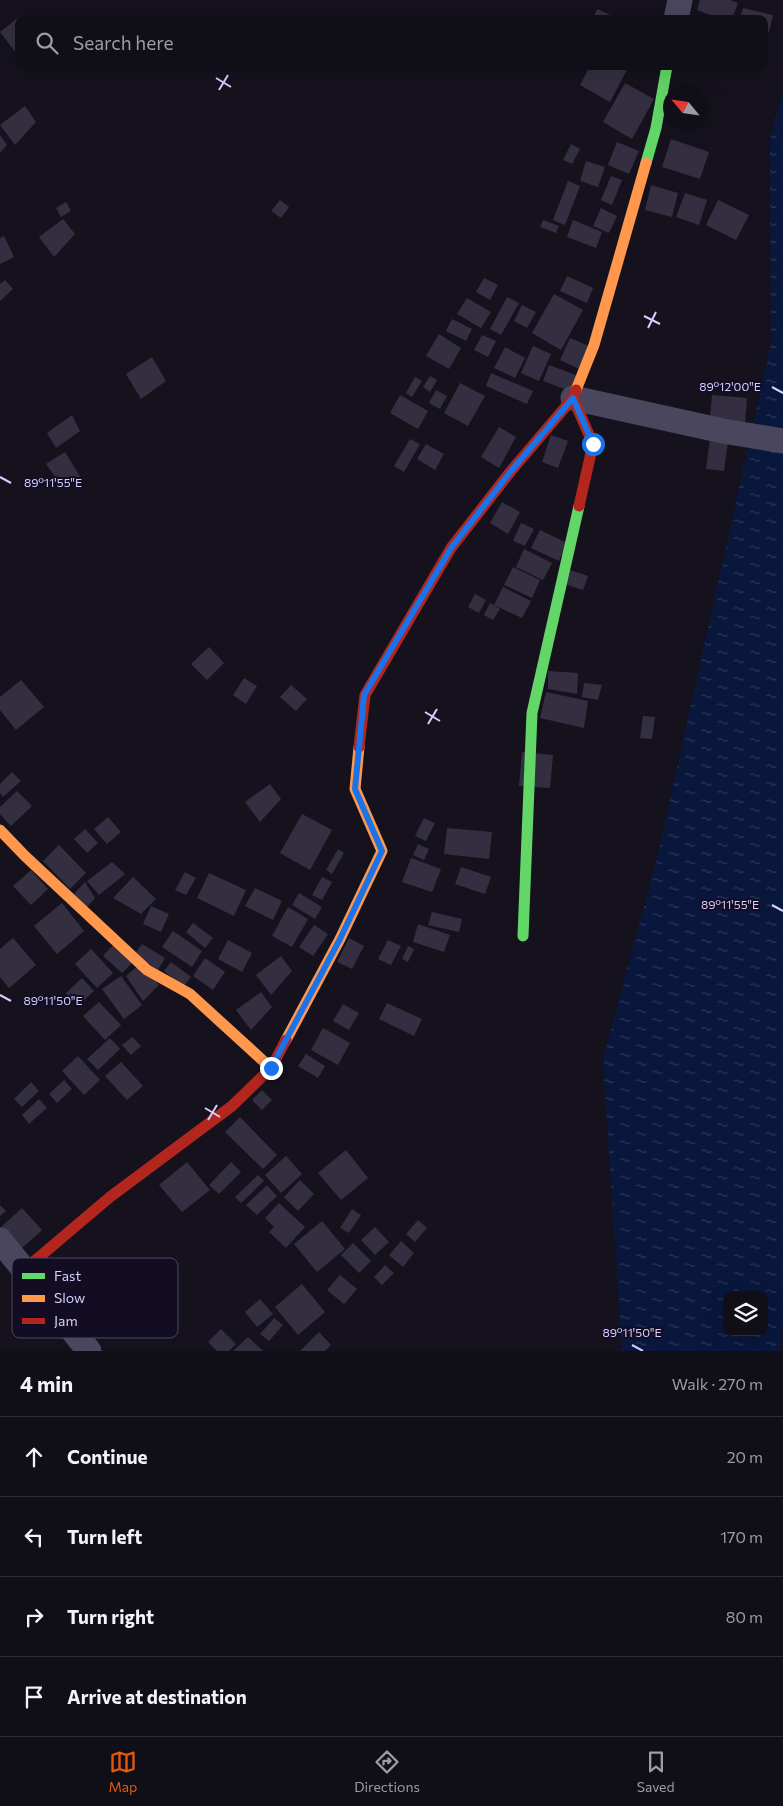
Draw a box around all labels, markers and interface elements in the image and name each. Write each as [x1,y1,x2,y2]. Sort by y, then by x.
search box [15,15,768,70]
icon: search [33,29,61,57]
text: Search here [73,31,173,54]
north arrow [663,85,708,130]
text: 89°12'00"E [699,379,761,393]
route start [582,433,605,456]
text: 89°11'55"E [24,475,82,489]
text: 89°11'55"E [701,897,759,911]
text: 89°11'50"E [23,993,83,1007]
route end [260,1057,283,1080]
legend [12,1258,178,1338]
text: Fast [54,1267,81,1284]
text: Slow [54,1289,85,1306]
map controls [723,1291,768,1336]
button: layers [723,1291,768,1336]
text: Jam [54,1312,78,1329]
text: 89°11'50"E [602,1325,662,1339]
text: 4 min [20,1371,73,1396]
text: Walk · 270 m [672,1374,763,1393]
icon: ahead [20,1443,48,1471]
text: Continue [67,1445,147,1468]
text: 20 m [727,1447,763,1466]
icon: left [20,1523,48,1551]
text: Turn left [67,1525,142,1548]
text: 170 m [720,1527,763,1546]
icon: right [20,1603,48,1631]
text: Turn right [67,1605,154,1628]
text: 80 m [726,1607,763,1626]
icon: arrive [20,1683,48,1711]
text: Arrive at destination [67,1685,247,1708]
tab: Map [108,1748,137,1795]
tab: Directions [354,1748,420,1795]
tab: Saved [637,1748,675,1795]

